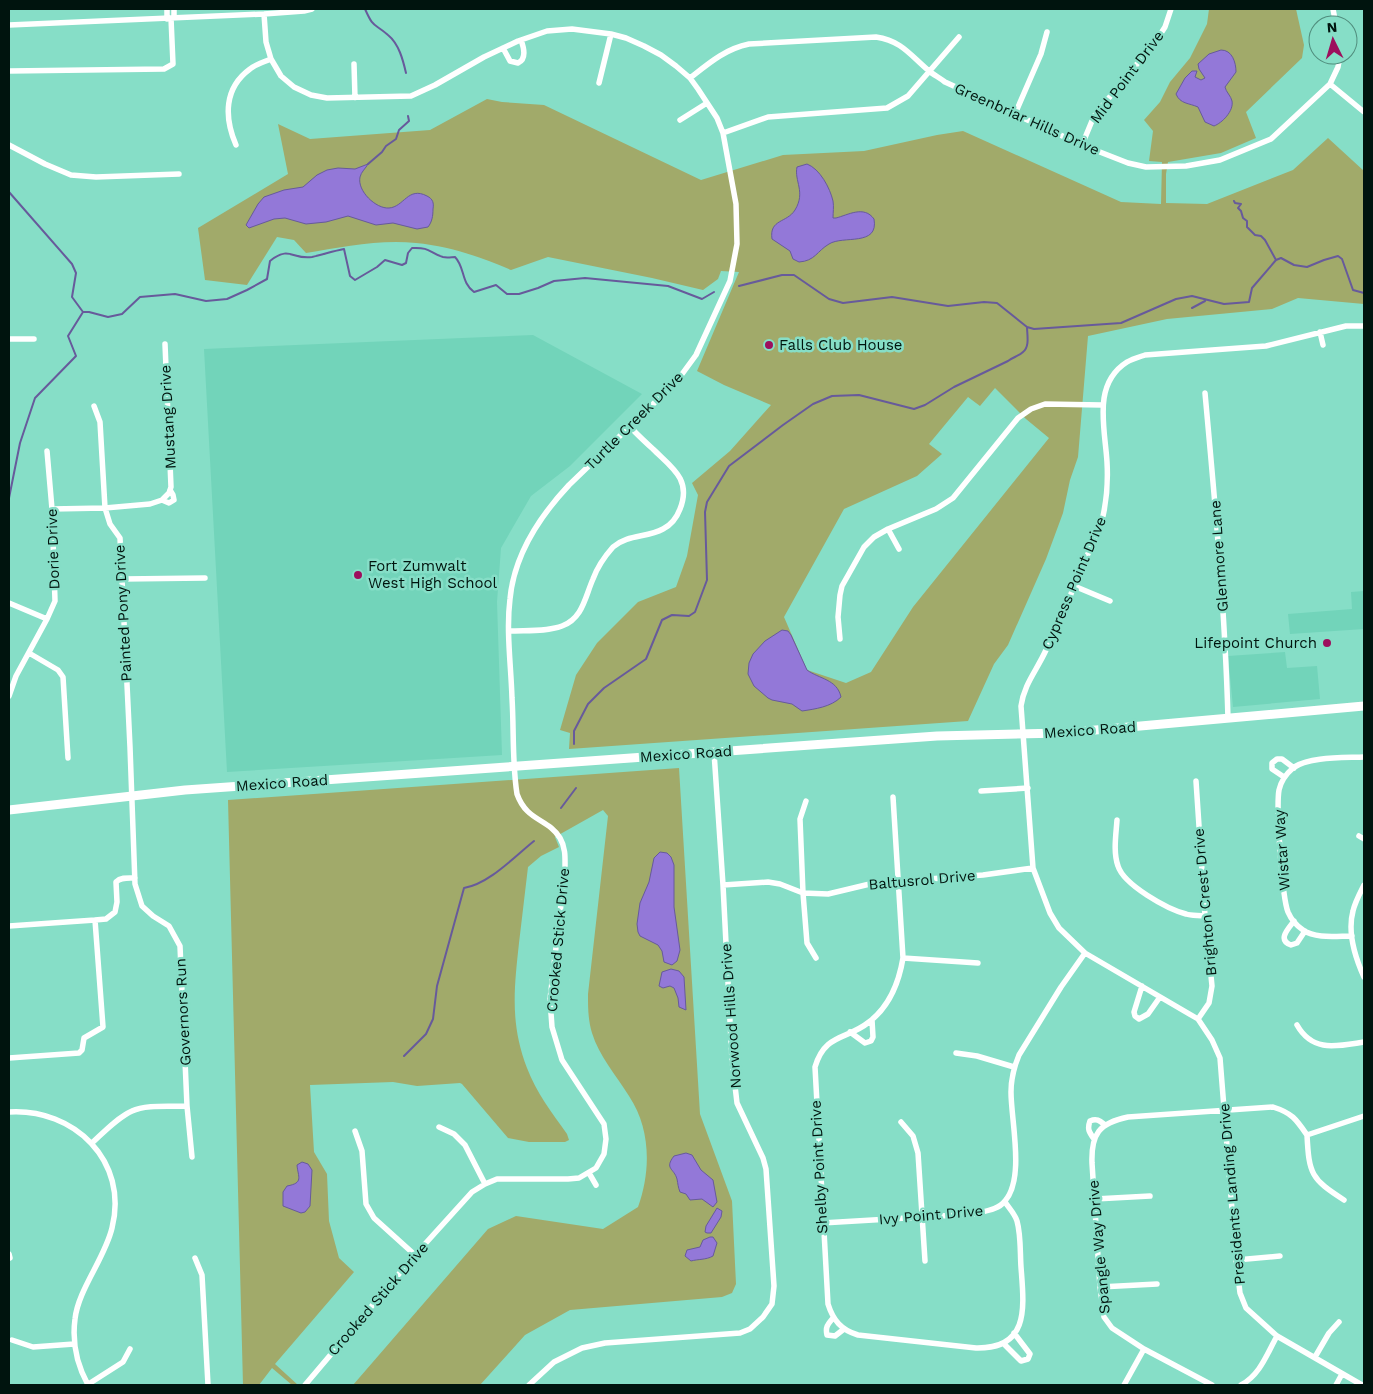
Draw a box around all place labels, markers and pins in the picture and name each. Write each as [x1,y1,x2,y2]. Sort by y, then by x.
place label: Falls Club House [779,336,902,354]
marker: Falls Club House [763,339,775,351]
place label: Fort Zumwalt West High School [368,557,498,592]
marker: Fort Zumwalt West High School [352,569,364,581]
place label: Lifepoint Church [1194,634,1317,652]
marker: Lifepoint Church [1321,637,1333,649]

